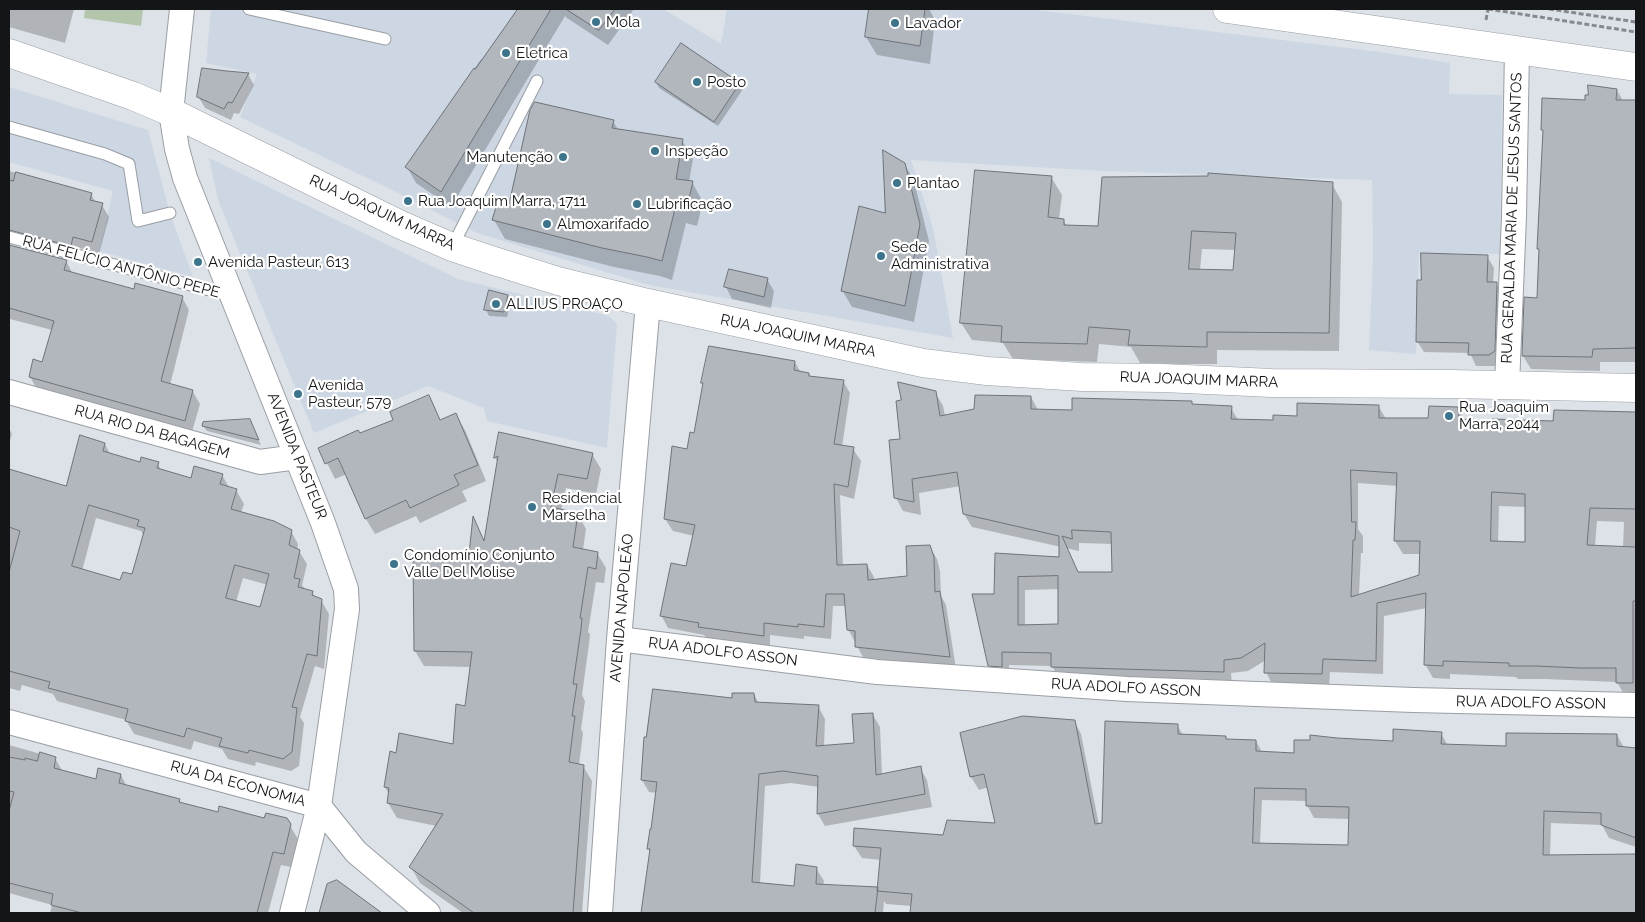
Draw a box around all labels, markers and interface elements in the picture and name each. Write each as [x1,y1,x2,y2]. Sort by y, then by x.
place label: Mola [606,13,640,31]
place label: Lavador [905,14,961,32]
marker: Mola [590,16,602,28]
marker: Lavador [889,17,901,29]
place label: Eletrica [516,44,568,62]
marker: Eletrica [500,47,512,59]
street label: RUA GERALDA MARIA DE JESUS SANTOS [1498,72,1526,364]
place label: Posto [707,73,746,91]
marker: Posto [691,76,703,88]
place label: Inspeção [665,142,728,160]
marker: Inspeção [649,145,661,157]
place label: Manutenção [466,148,553,166]
marker: Manutenção [557,151,569,163]
street label: RUA JOAQUIM MARRA [306,171,458,255]
place label: Plantao [907,174,959,192]
marker: Plantao [891,177,903,189]
place label: Rua Joaquim Marra, 1711 [418,192,586,210]
marker: Rua Joaquim Marra, 1711 [402,195,414,207]
place label: Lubrificação [647,195,732,213]
marker: Lubrificação [631,198,643,210]
place label: Almoxarifado [557,215,649,233]
marker: Almoxarifado [541,218,553,230]
street label: RUA FELÍCIO ANTÔNIO PEPE [20,232,222,302]
place label: Sede Administrativa [891,238,989,273]
marker: Sede Administrativa [875,250,887,262]
place label: Avenida Pasteur, 613 [208,253,349,271]
marker: Avenida Pasteur, 613 [192,256,204,268]
place label: ALLIUS PROAÇO [506,295,623,313]
marker: ALLIUS PROAÇO [490,298,502,310]
street label: RUA JOAQUIM MARRA [718,311,878,361]
street label: RUA JOAQUIM MARRA [1119,368,1279,392]
place label: Avenida Pasteur, 579 [308,376,391,411]
marker: Avenida Pasteur, 579 [292,388,304,400]
street label: AVENIDA PASTEUR [263,390,331,522]
place label: Rua Joaquim Marra, 2044 [1459,398,1549,433]
street label: RUA RIO DA BAGAGEM [72,401,232,463]
marker: Rua Joaquim Marra, 2044 [1443,410,1455,422]
place label: Residencial Marselha [542,489,622,524]
marker: Residencial Marselha [526,501,538,513]
street label: AVENIDA NAPOLEÃO [607,533,637,683]
place label: Condomínio Conjunto Valle Del Molise [404,546,555,581]
marker: Condomínio Conjunto Valle Del Molise [388,558,400,570]
street label: RUA ADOLFO ASSON [647,634,799,670]
street label: RUA ADOLFO ASSON [1050,675,1202,701]
street label: RUA ADOLFO ASSON [1456,693,1606,713]
street label: RUA DA ECONOMIA [168,757,308,811]

